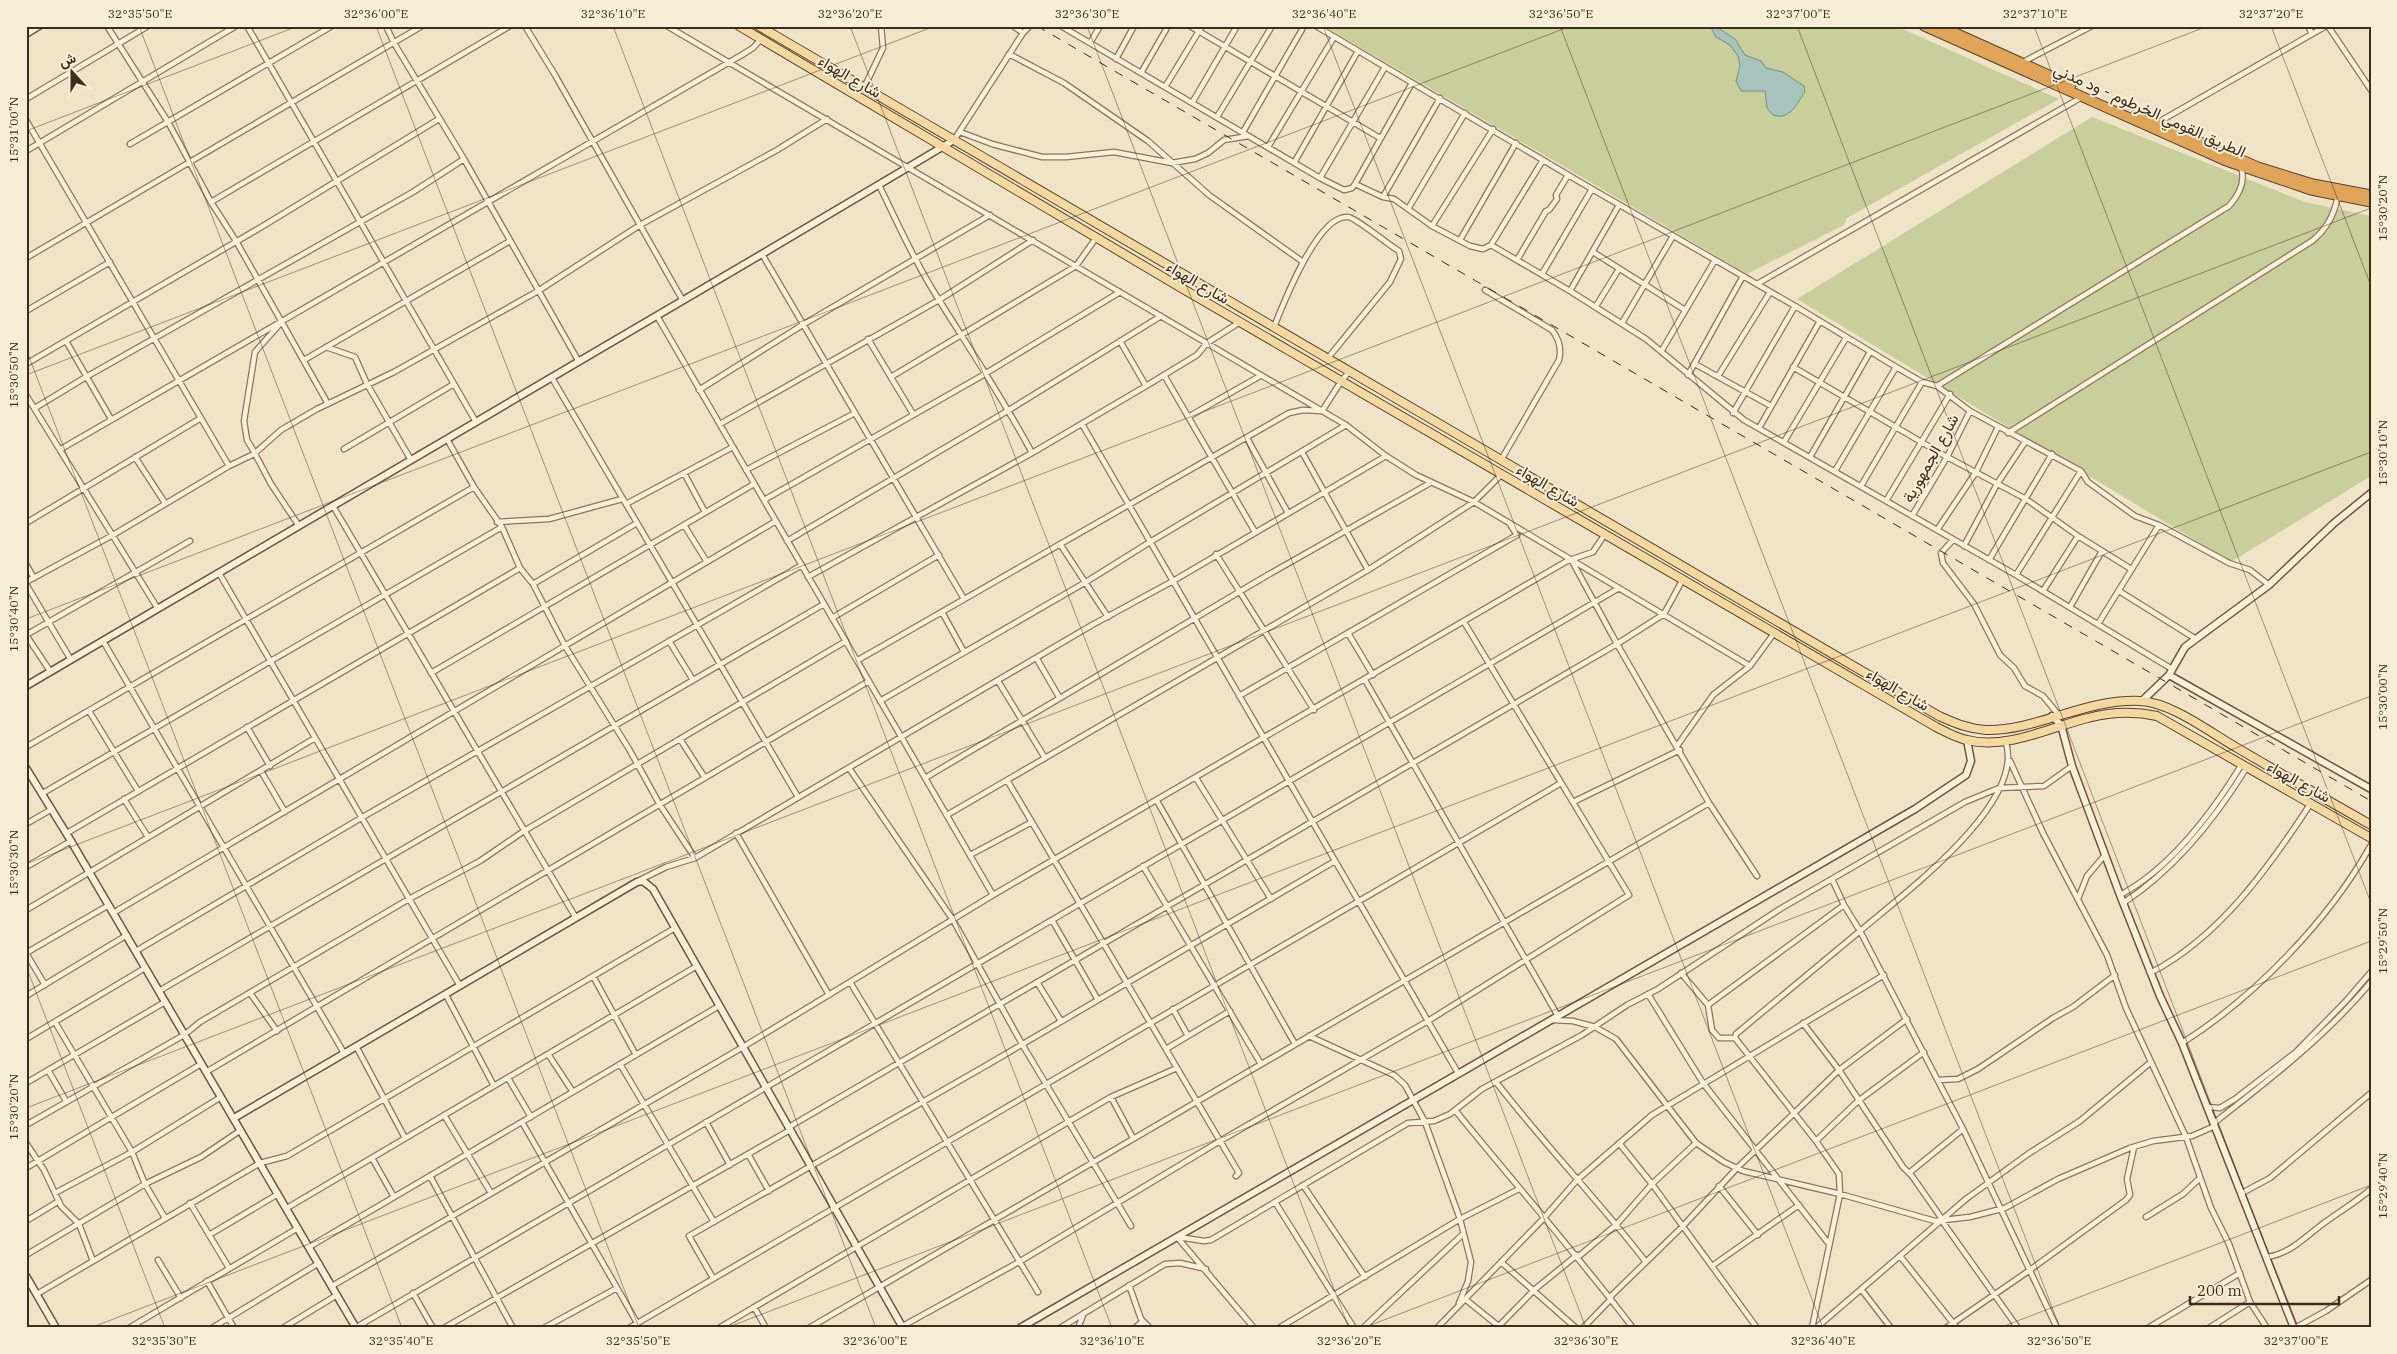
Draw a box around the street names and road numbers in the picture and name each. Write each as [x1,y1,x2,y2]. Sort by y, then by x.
street label: شارع الهواء [814,50,885,104]
street label: الطريق القومي الخرطوم - ود مدني [2049,59,2249,165]
street label: شارع الهواء [1162,256,1233,310]
street label: شارع الجمهورية [1897,410,1964,507]
street label: شارع الهواء [1512,459,1583,513]
street label: شارع الهواء [1862,663,1933,717]
street label: شارع الهواء [2263,755,2334,808]

